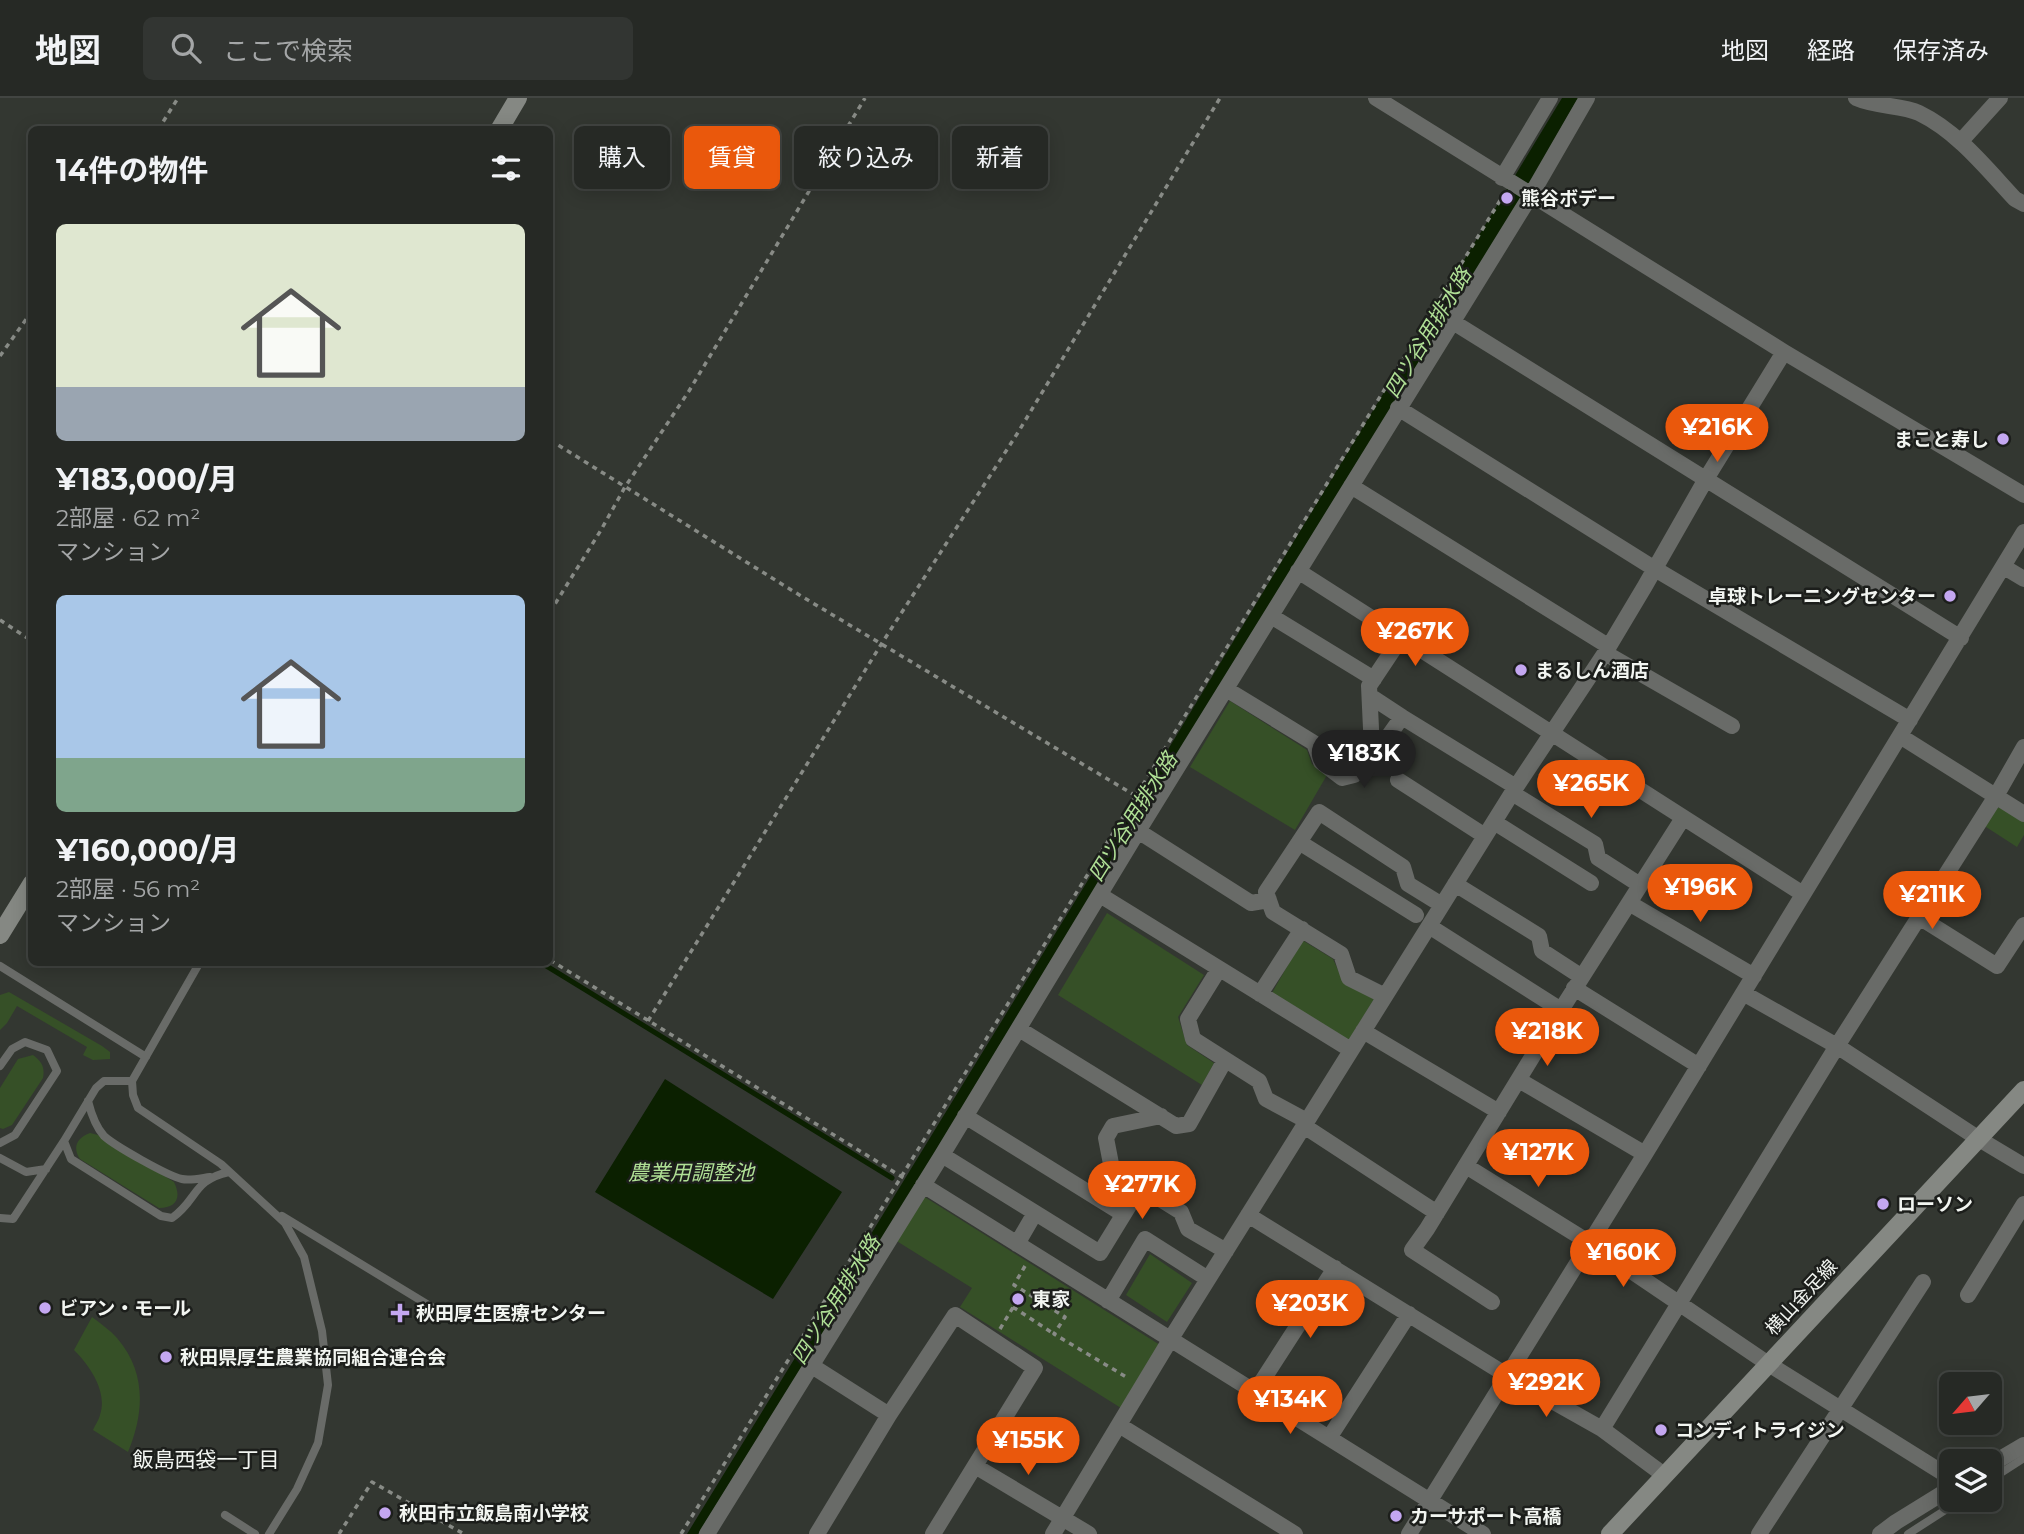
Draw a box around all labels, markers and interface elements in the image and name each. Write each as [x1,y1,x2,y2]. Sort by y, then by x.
search box [143,17,633,80]
icon: search [167,29,205,67]
text: 地図 [35,30,101,70]
text: ここで検索 [223,35,353,67]
text: 地図 [1721,36,1769,65]
text: 経路 [1807,36,1855,65]
text: 保存済み [1893,36,1989,65]
chip: 購入 [574,126,670,189]
chip: 賃貸 [684,126,780,189]
chip: 絞り込み [794,126,938,189]
chip: 新着 [952,126,1048,189]
icon: filters [487,149,525,187]
text: 14件の物件 [56,152,208,189]
place label: 熊谷ボデー [1521,187,1616,210]
marker: 熊谷ボデー [1499,190,1515,206]
water label: 四ツ谷用排水路 [1379,262,1477,402]
icon: home [228,270,354,396]
pin: ¥216K [1668,404,1766,464]
text: ¥216K [1681,413,1753,441]
place label: まこと寿し [1894,428,1989,451]
marker: まこと寿し [1995,431,2011,447]
text: ¥183,000/月 [56,461,238,498]
text: 2部屋 · 62 m² [56,504,200,532]
text: マンション [56,538,171,566]
place label: 卓球トレーニングセンター [1708,585,1936,608]
marker: 卓球トレーニングセンター [1942,588,1958,604]
pin: ¥267K [1366,608,1464,668]
text: ¥267K [1377,617,1453,645]
icon: home [228,641,354,767]
place label: まるしん酒店 [1535,659,1649,682]
marker: まるしん酒店 [1513,662,1529,678]
pin: ¥183K [1315,730,1413,790]
text: ¥183K [1328,739,1400,767]
water label: 四ツ谷用排水路 [1083,746,1183,886]
pin: ¥265K [1542,760,1640,820]
text: ¥265K [1553,769,1629,797]
text: ¥160,000/月 [56,832,240,869]
pin: ¥196K [1651,864,1749,924]
pin: ¥211K [1883,872,1981,931]
text: ¥196K [1664,873,1736,901]
text: 2部屋 · 56 m² [56,875,200,903]
text: ¥211K [1899,880,1965,908]
text: マンション [56,909,171,937]
pin: ¥218K [1498,1009,1596,1068]
text: ¥218K [1511,1017,1583,1045]
pin: ¥127K [1489,1130,1587,1189]
text: ¥127K [1502,1138,1574,1166]
water label: 農業用調整池 [628,1160,756,1185]
pin: ¥277K [1093,1162,1191,1221]
text: ¥277K [1104,1170,1180,1198]
place label: ローソン [1897,1193,1973,1216]
marker: ローソン [1875,1196,1891,1212]
water label: 四ツ谷用排水路 [786,1229,886,1369]
pin: ¥160K [1574,1230,1672,1289]
text: ¥160K [1586,1238,1660,1266]
street label: 横山金足線 [1761,1255,1842,1340]
pin: ¥203K [1261,1280,1359,1340]
place label: 東家 [1032,1288,1070,1311]
text: ¥203K [1272,1289,1348,1317]
marker: 東家 [1010,1291,1026,1307]
place label: ビアン・モール [59,1297,191,1320]
marker: ビアン・モール [37,1300,53,1316]
place label: 秋田厚生医療センター [416,1302,606,1325]
marker: 秋田厚生医療センター [390,1303,410,1323]
place label: 秋田県厚生農業協同組合連合会 [180,1346,446,1369]
marker: 秋田県厚生農業協同組合連合会 [158,1349,174,1365]
pin: ¥292K [1497,1360,1595,1419]
text: ¥292K [1508,1368,1584,1396]
north arrow [1939,1372,2002,1435]
map controls [1939,1372,2002,1512]
pin: ¥134K [1241,1376,1339,1436]
text: ¥134K [1253,1385,1327,1413]
pin: ¥155K [979,1418,1077,1477]
place label: コンディトライジン [1675,1419,1845,1442]
marker: コンディトライジン [1653,1422,1669,1438]
text: ¥155K [993,1426,1063,1454]
district label: 飯島西袋一丁目 [133,1447,280,1472]
button: layers [1939,1449,2002,1512]
place label: 秋田市立飯島南小学校 [399,1502,589,1525]
marker: 秋田市立飯島南小学校 [377,1505,393,1521]
place label: カーサポート高橋 [1410,1505,1562,1528]
marker: カーサポート高橋 [1388,1508,1404,1524]

